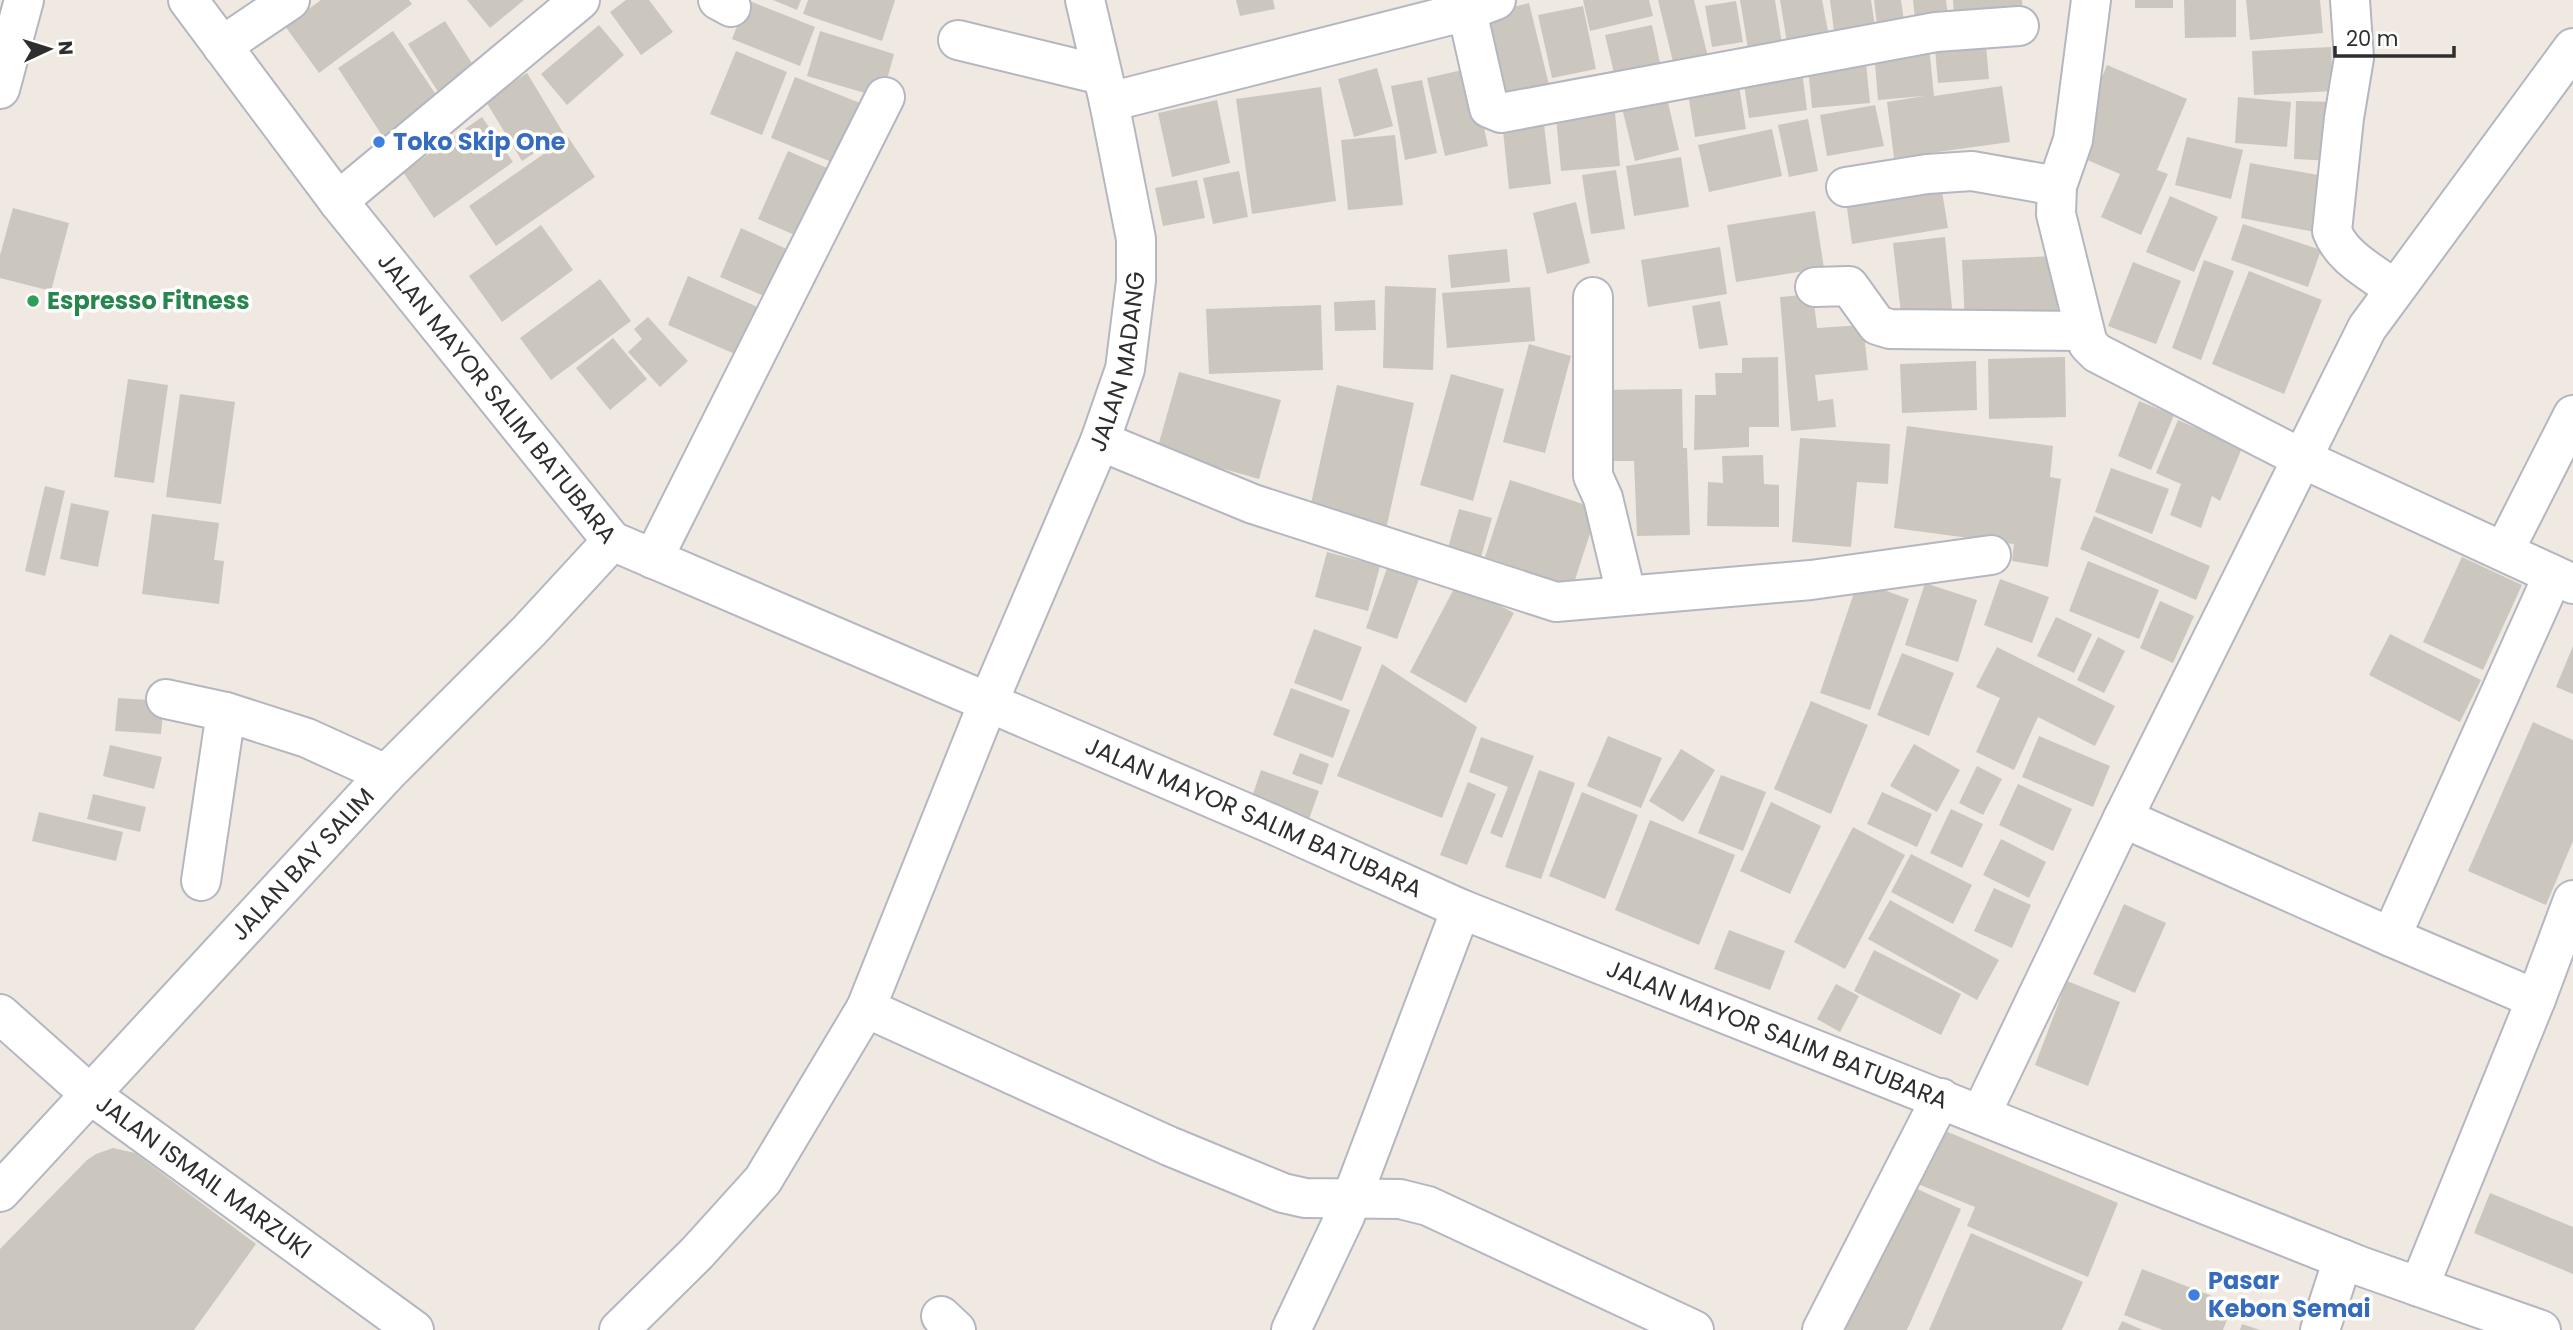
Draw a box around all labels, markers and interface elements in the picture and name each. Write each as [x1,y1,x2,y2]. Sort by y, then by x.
north arrow [14,14,84,84]
scale bar [2335,14,2454,58]
text: 20 m [2346,24,2399,53]
text: N [51,40,79,56]
place label: Toko Skip One [393,125,566,158]
marker: Toko Skip One [371,134,387,150]
street label: JALAN MAYOR SALIM BATUBARA [370,245,625,550]
street label: JALAN MADANG [1080,272,1152,457]
place label: Espresso Fitness [47,284,250,317]
marker: Espresso Fitness [25,293,41,309]
street label: JALAN MAYOR SALIM BATUBARA [1080,729,1428,905]
street label: JALAN BAY SALIM [223,780,381,948]
street label: JALAN MAYOR SALIM BATUBARA [1602,951,1953,1117]
street label: JALAN ISMAIL MARZUKI [89,1087,318,1266]
place label: Pasar Kebon Semai [2208,1264,2371,1325]
marker: Pasar Kebon Semai [2186,1287,2202,1303]

